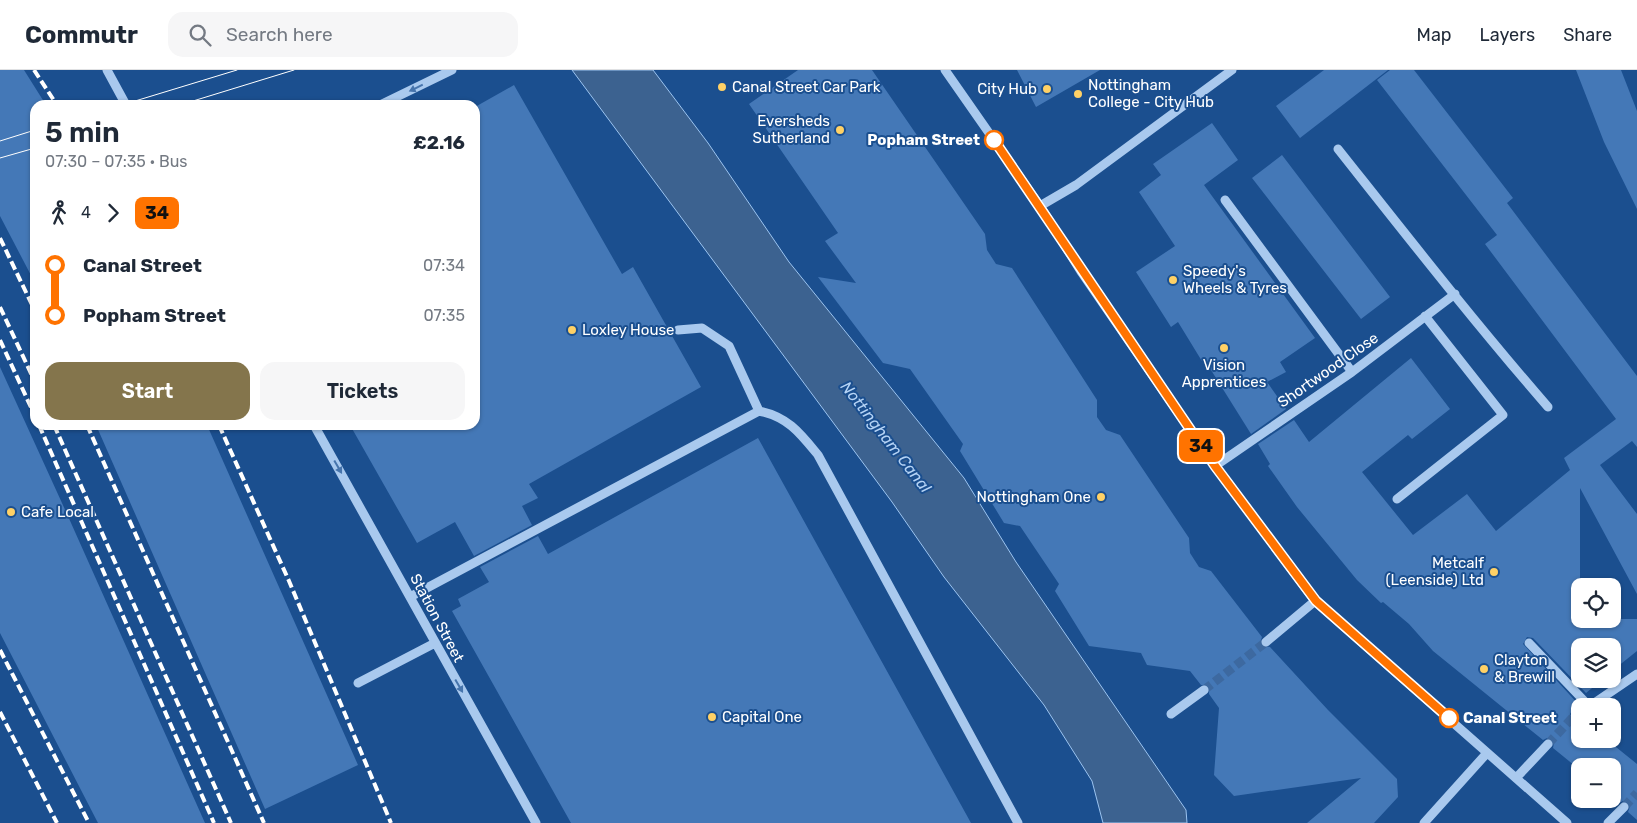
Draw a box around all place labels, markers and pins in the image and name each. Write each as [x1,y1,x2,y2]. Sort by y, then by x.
place label: Nottingham College - City Hub [1088,76,1214,111]
place label: Canal Street Car Park [732,78,881,96]
place label: City Hub [977,80,1037,98]
marker: Canal Street Car Park [716,81,728,93]
marker: City Hub [1041,83,1053,95]
marker: Nottingham College - City Hub [1072,88,1084,100]
place label: Eversheds Sutherland [753,112,830,147]
marker: Eversheds Sutherland [834,124,846,136]
marker: Popham Street [984,130,1004,150]
place label: Popham Street [867,131,980,149]
place label: Speedy's Wheels & Tyres [1183,262,1287,297]
marker: Speedy's Wheels & Tyres [1167,274,1179,286]
place label: Loxley House [582,321,675,339]
marker: Loxley House [566,324,578,336]
marker: Vision Apprentices [1218,342,1230,354]
place label: Vision Apprentices [1182,356,1267,391]
place label: Nottingham One [977,488,1091,506]
marker: Nottingham One [1095,491,1107,503]
place label: Cafe Local [21,503,94,521]
marker: Cafe Local [5,506,17,518]
place label: Metcalf (Leenside) Ltd [1386,554,1484,589]
marker: Metcalf (Leenside) Ltd [1488,566,1500,578]
place label: Clayton & Brewill [1494,651,1555,686]
marker: Clayton & Brewill [1478,663,1490,675]
place label: Capital One [722,708,802,726]
marker: Canal Street [1439,708,1459,728]
place label: Canal Street [1463,709,1557,727]
marker: Capital One [706,711,718,723]

